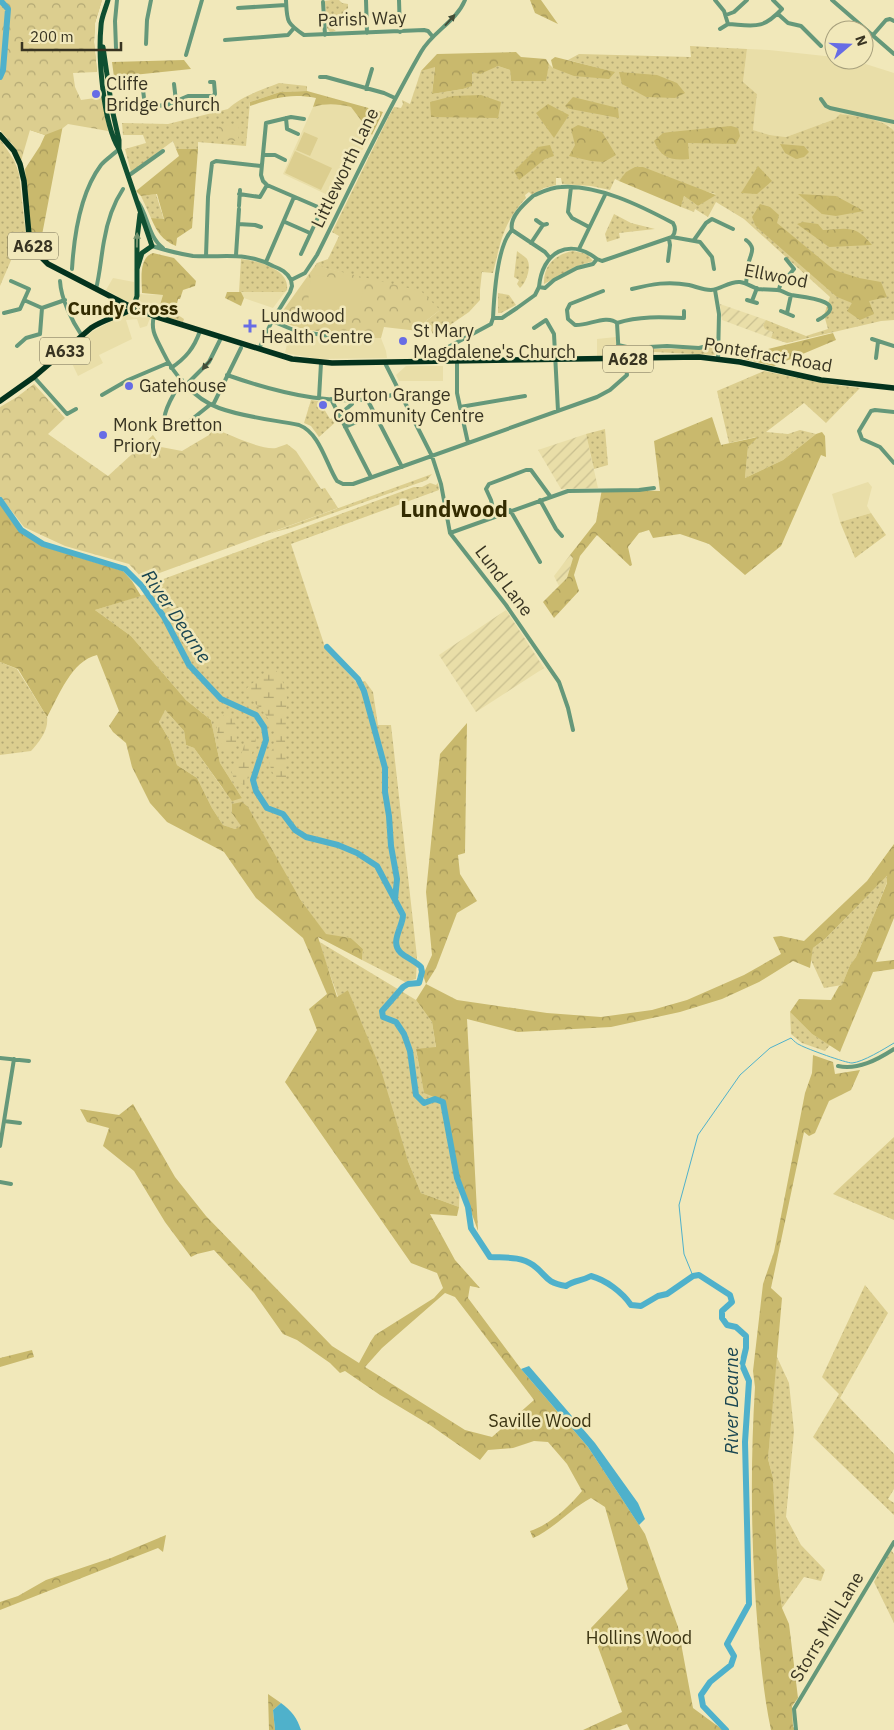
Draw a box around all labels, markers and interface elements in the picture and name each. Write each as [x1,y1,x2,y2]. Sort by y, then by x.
street label: Parish Way [317,5,407,32]
one-way arrow [444,14,456,26]
scale bar [22,20,121,52]
north arrow [824,20,874,70]
text: 200 m [30,27,74,46]
text: N [851,33,871,48]
place label: Cliffe Bridge Church [106,72,220,116]
marker: Cliffe Bridge Church [90,88,102,100]
street label: Littleworth Lane [306,104,384,232]
road number: A628 [8,232,58,260]
one-way arrow [133,232,141,248]
street label: Ellwood [742,258,810,293]
district label: Cundy Cross [68,296,178,320]
place label: Lundwood Health Centre [261,304,373,348]
marker: Lundwood Health Centre [243,319,257,333]
place label: St Mary Magdalene's Church [413,319,576,363]
street label: Pontefract Road [702,332,834,377]
marker: St Mary Magdalene's Church [397,335,409,347]
road number: A633 [40,338,90,364]
road number: A628 [603,346,653,372]
one-way arrow [201,357,212,370]
place label: Gatehouse [139,374,227,397]
marker: Gatehouse [123,380,135,392]
place label: Burton Grange Community Centre [333,383,484,427]
marker: Burton Grange Community Centre [317,399,329,411]
place label: Monk Bretton Priory [113,413,223,457]
marker: Monk Bretton Priory [97,429,109,441]
district label: Lundwood [400,494,508,523]
street label: Lund Lane [470,541,539,621]
water label: River Dearne [137,565,217,668]
water label: River Dearne [719,1347,743,1455]
park label: Saville Wood [488,1409,592,1432]
street label: Storrs Mill Lane [785,1567,869,1686]
park label: Hollins Wood [586,1626,692,1649]

